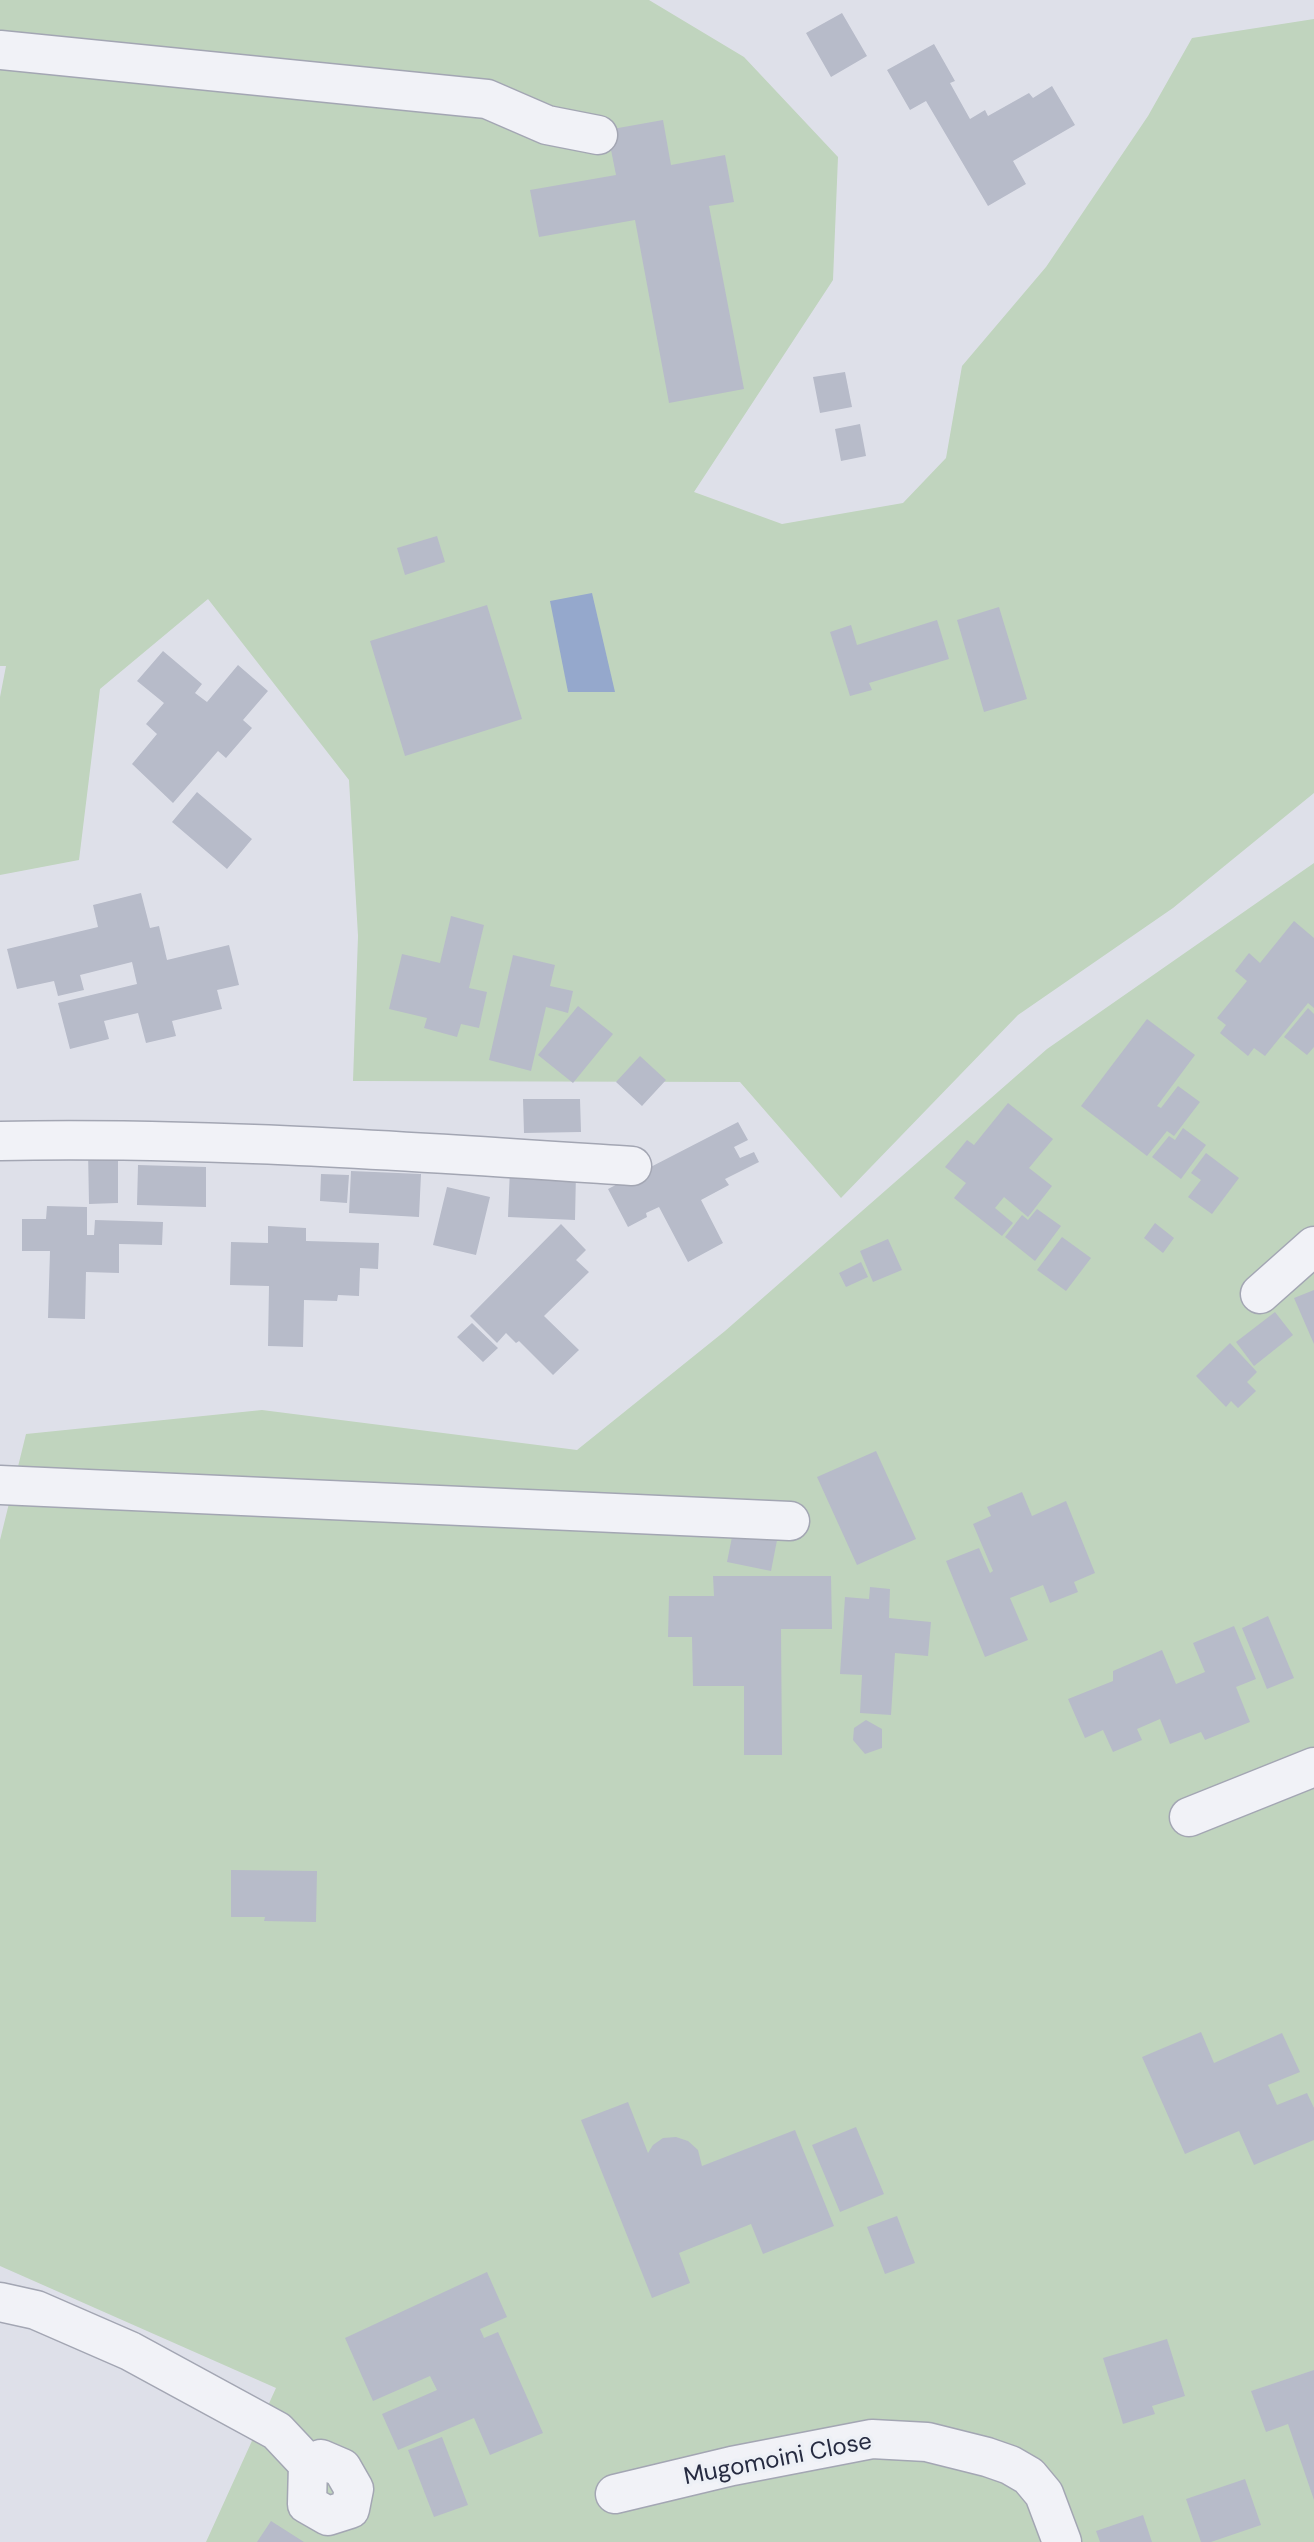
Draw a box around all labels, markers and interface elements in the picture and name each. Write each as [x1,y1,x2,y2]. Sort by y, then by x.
street label: Mugomoini Close [682,2428,874,2492]

